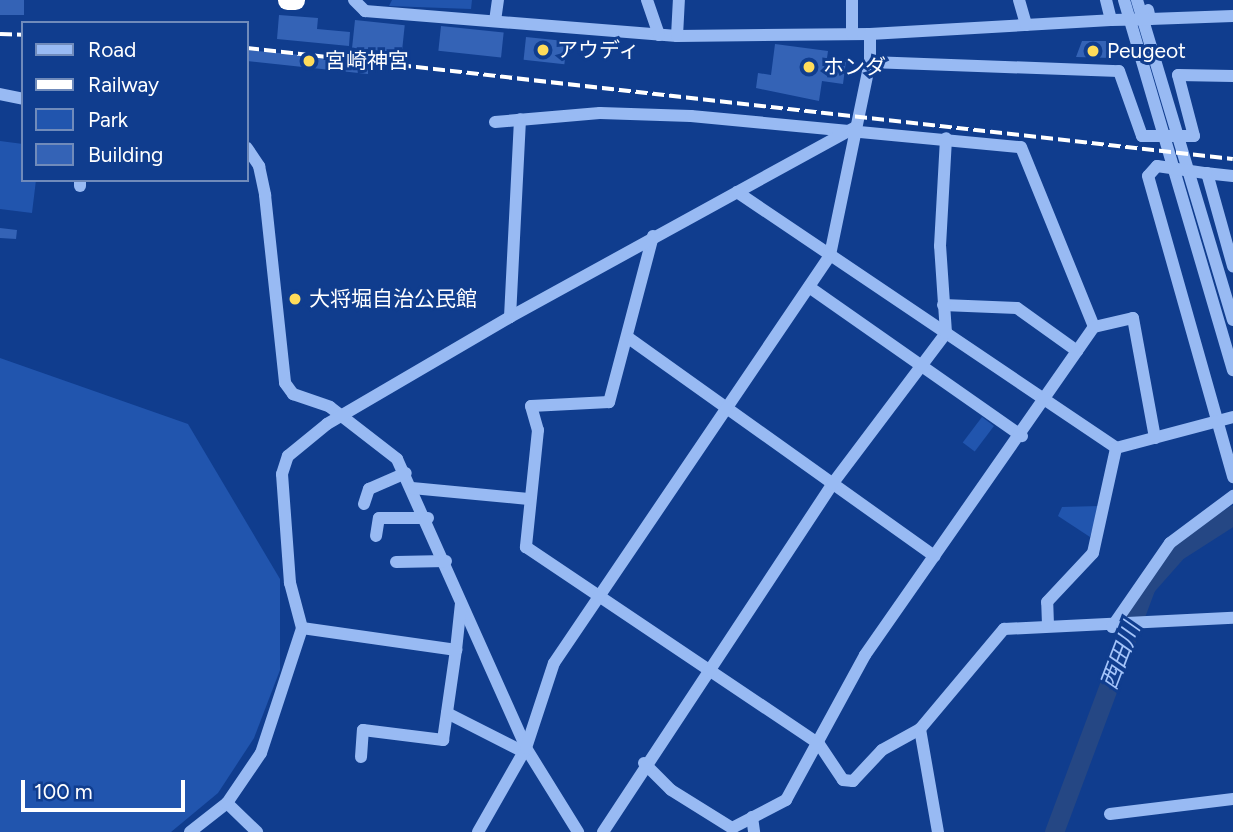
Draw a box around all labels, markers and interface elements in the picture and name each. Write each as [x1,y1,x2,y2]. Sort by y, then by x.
legend [21,21,248,182]
text: Road [88,37,136,62]
place label: アウディ [557,37,641,63]
place label: Peugeot [1107,38,1186,64]
marker: アウディ [535,42,551,58]
marker: Peugeot [1085,43,1101,59]
place label: 宮崎神宮 [325,48,409,74]
marker: 宮崎神宮 [299,51,319,71]
place label: ホンダ [823,54,886,80]
marker: ホンダ [801,59,817,75]
text: Railway [88,72,159,97]
text: Park [88,107,128,132]
text: Building [88,142,163,167]
place label: 大将堀自治公民館 [309,286,477,312]
marker: 大将堀自治公民館 [287,291,303,307]
water label: 西田川 [1095,619,1145,693]
scale bar [24,766,189,810]
text: 100 m [34,779,93,804]

